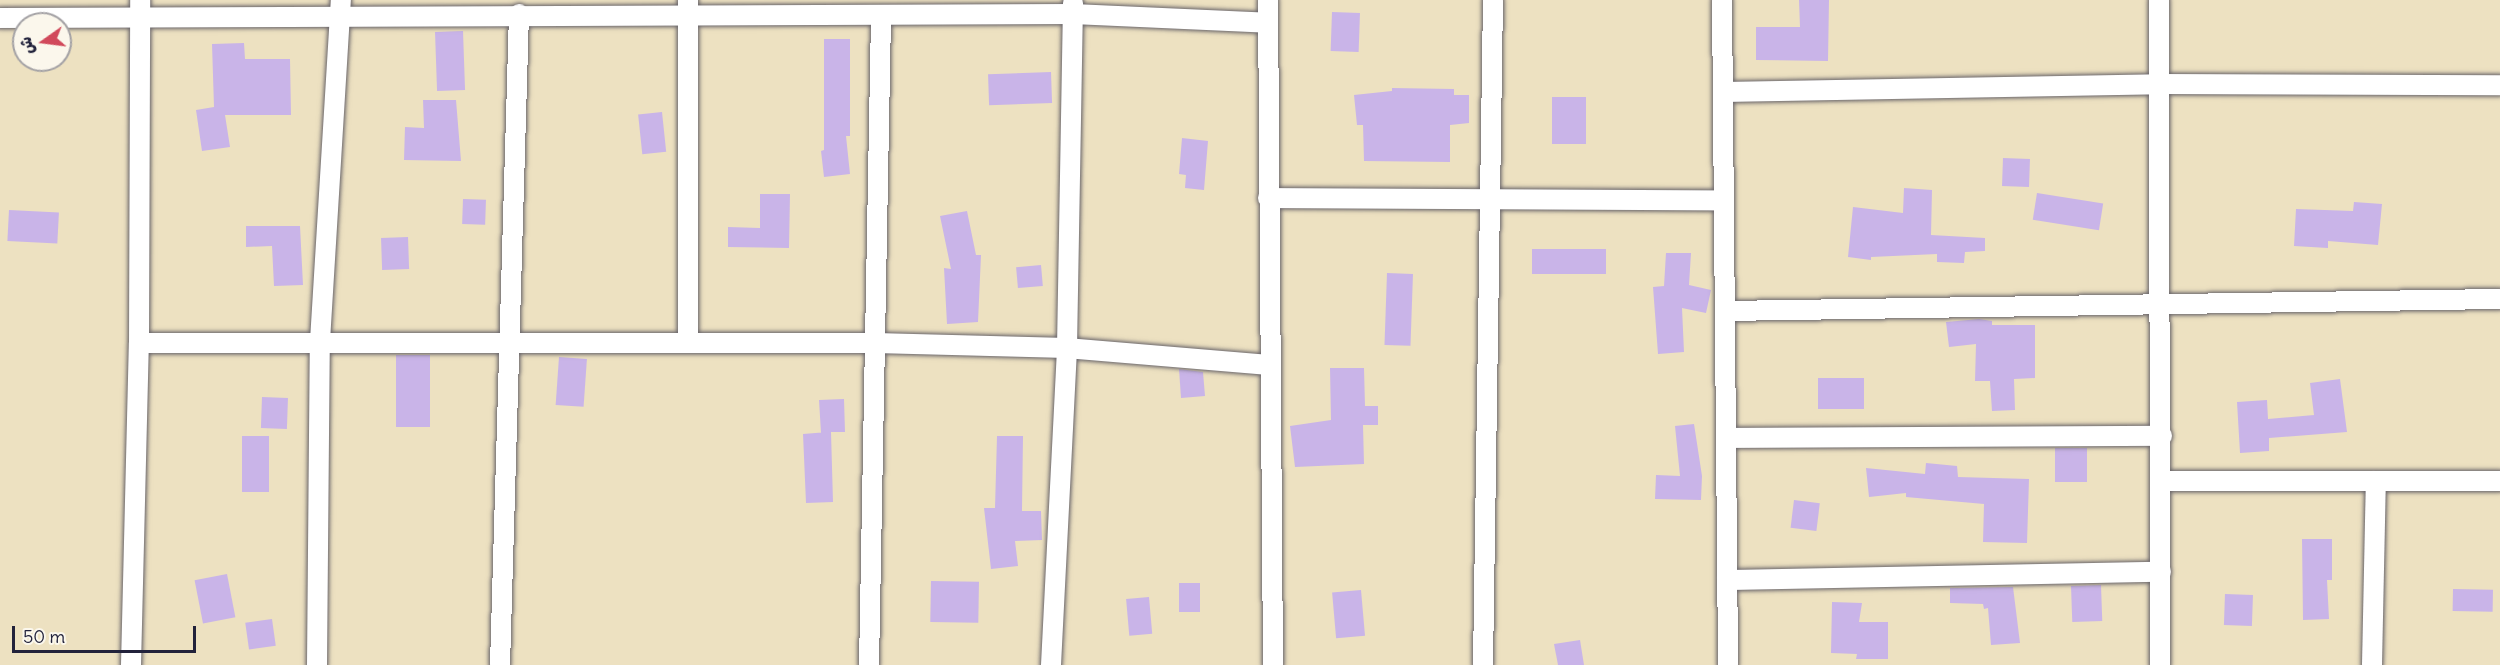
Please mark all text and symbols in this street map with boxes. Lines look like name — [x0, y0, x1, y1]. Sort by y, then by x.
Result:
north arrow — [12, 12, 72, 72]
text: ش — [15, 35, 38, 57]
scale bar — [15, 614, 200, 652]
text: 50 m — [23, 625, 65, 648]

